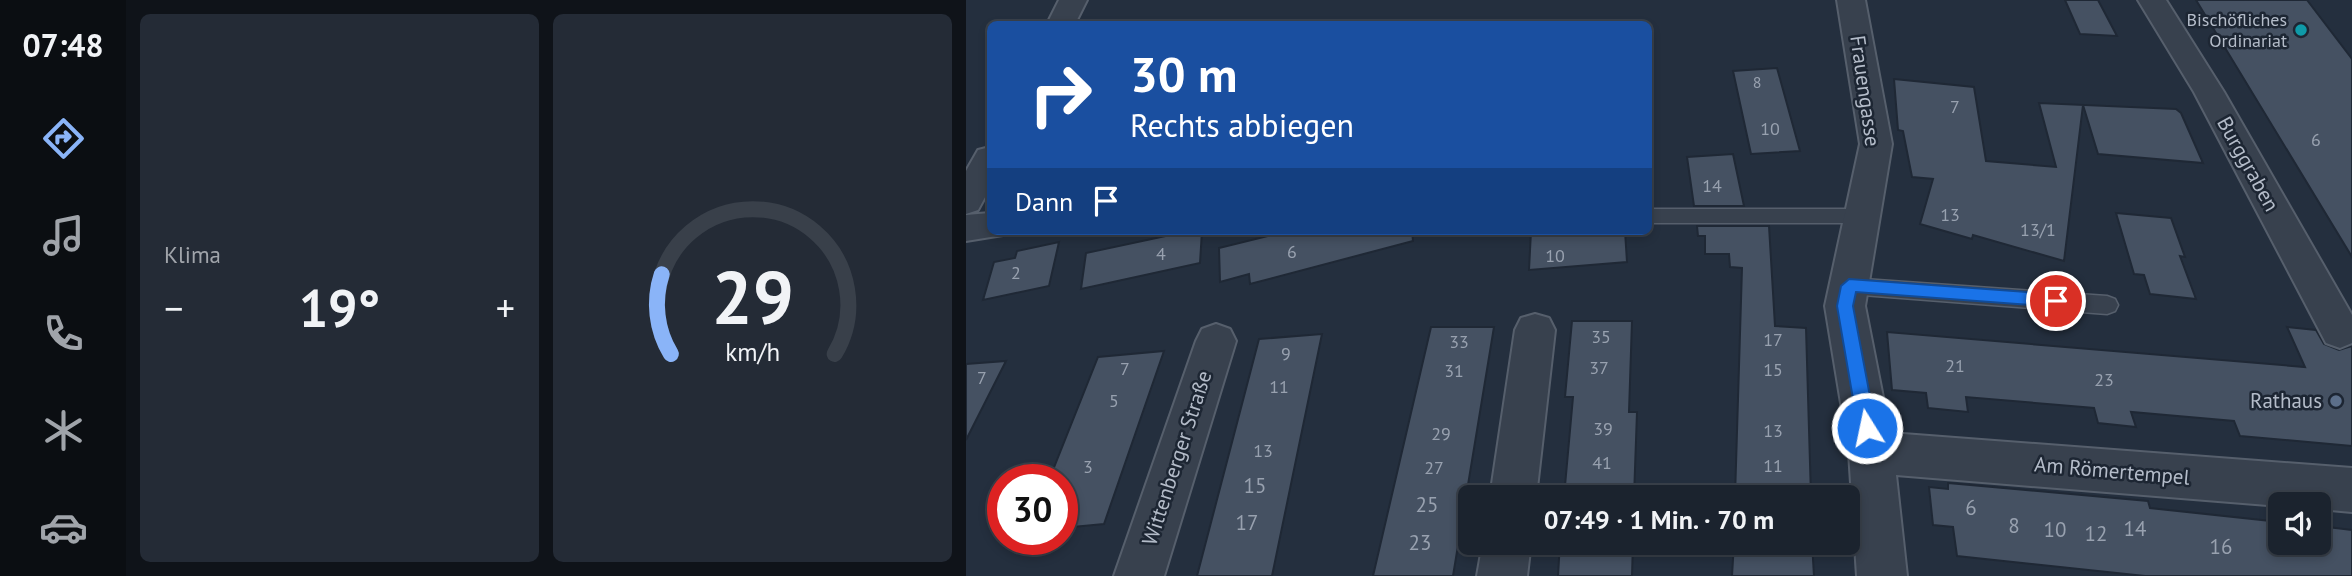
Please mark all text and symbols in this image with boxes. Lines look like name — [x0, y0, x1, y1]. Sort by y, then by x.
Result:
place label: Bischöfliches Ordinariat — [2186, 8, 2287, 52]
marker: Bischöfliches Ordinariat — [2293, 22, 2309, 38]
text: 07:48 — [22, 24, 104, 66]
street label: Frauengasse — [1844, 34, 1887, 148]
text: 30 m — [1130, 42, 1237, 106]
icon: right — [1015, 49, 1106, 140]
house number: 8 — [1753, 72, 1761, 92]
house number: 7 — [1950, 95, 1960, 118]
text: Rechts abbiegen — [1130, 104, 1354, 146]
street label: Burggraben — [2211, 112, 2286, 216]
icon: directions — [39, 114, 88, 163]
house number: 10 — [1760, 117, 1780, 140]
house number: 6 — [2311, 128, 2321, 151]
house number: 14 — [1702, 174, 1722, 197]
icon: arrive — [1087, 182, 1125, 220]
text: Dann — [1015, 185, 1073, 218]
house number: 13 — [1940, 203, 1960, 226]
icon: music — [39, 211, 88, 260]
house number: 13/1 — [2020, 218, 2056, 241]
text: Klima — [164, 240, 221, 269]
house number: 6 — [1287, 240, 1297, 263]
house number: 4 — [1156, 242, 1166, 265]
house number: 10 — [1545, 244, 1565, 267]
text: 29 — [711, 250, 794, 344]
house number: 2 — [1011, 261, 1021, 284]
pin — [2026, 271, 2086, 331]
text: 19° — [299, 274, 380, 341]
icon: arrive — [2037, 282, 2075, 320]
text: − — [164, 283, 183, 332]
text: + — [496, 283, 515, 332]
icon: phone — [39, 309, 88, 358]
house number: 35 — [1591, 325, 1611, 348]
house number: 17 — [1763, 328, 1783, 351]
house number: 33 — [1449, 330, 1469, 353]
text: km/h — [725, 336, 780, 368]
house number: 9 — [1281, 342, 1291, 365]
house number: 21 — [1945, 354, 1965, 377]
house number: 37 — [1589, 356, 1609, 379]
house number: 7 — [1120, 357, 1130, 380]
house number: 15 — [1763, 358, 1783, 381]
house number: 31 — [1444, 359, 1464, 382]
house number: 7 — [977, 366, 987, 389]
street label: Wittenberger Straße — [1136, 367, 1217, 549]
house number: 23 — [2094, 368, 2114, 391]
house number: 11 — [1269, 375, 1289, 398]
place label: Rathaus — [2250, 387, 2322, 414]
house number: 5 — [1109, 389, 1119, 412]
position arrow — [1830, 391, 1904, 465]
marker: Rathaus — [2328, 393, 2344, 409]
icon: climate — [39, 406, 88, 455]
house number: 39 — [1593, 417, 1613, 440]
house number: 13 — [1763, 419, 1783, 442]
house number: 29 — [1431, 422, 1451, 445]
house number: 13 — [1253, 439, 1273, 462]
street label: Am Römertempel — [2033, 450, 2191, 491]
house number: 41 — [1592, 451, 1612, 474]
house number: 11 — [1763, 454, 1783, 477]
house number: 3 — [1083, 455, 1093, 478]
house number: 27 — [1424, 456, 1444, 479]
speed limit sign: 30 — [987, 464, 1078, 555]
house number: 15 — [1244, 472, 1266, 499]
house number: 25 — [1416, 491, 1438, 518]
map controls — [2268, 492, 2331, 555]
button: sound — [2268, 492, 2331, 555]
house number: 6 — [1965, 494, 1977, 521]
icon: car — [39, 503, 88, 552]
text: 07:49 · 1 Min. · 70 m — [1544, 503, 1774, 536]
house number: 17 — [1236, 509, 1258, 536]
house number: 8 — [2008, 512, 2020, 539]
house number: 14 — [2124, 515, 2146, 542]
house number: 10 — [2044, 516, 2066, 543]
house number: 12 — [2085, 520, 2107, 547]
house number: 23 — [1409, 529, 1431, 556]
house number: 16 — [2210, 533, 2232, 560]

